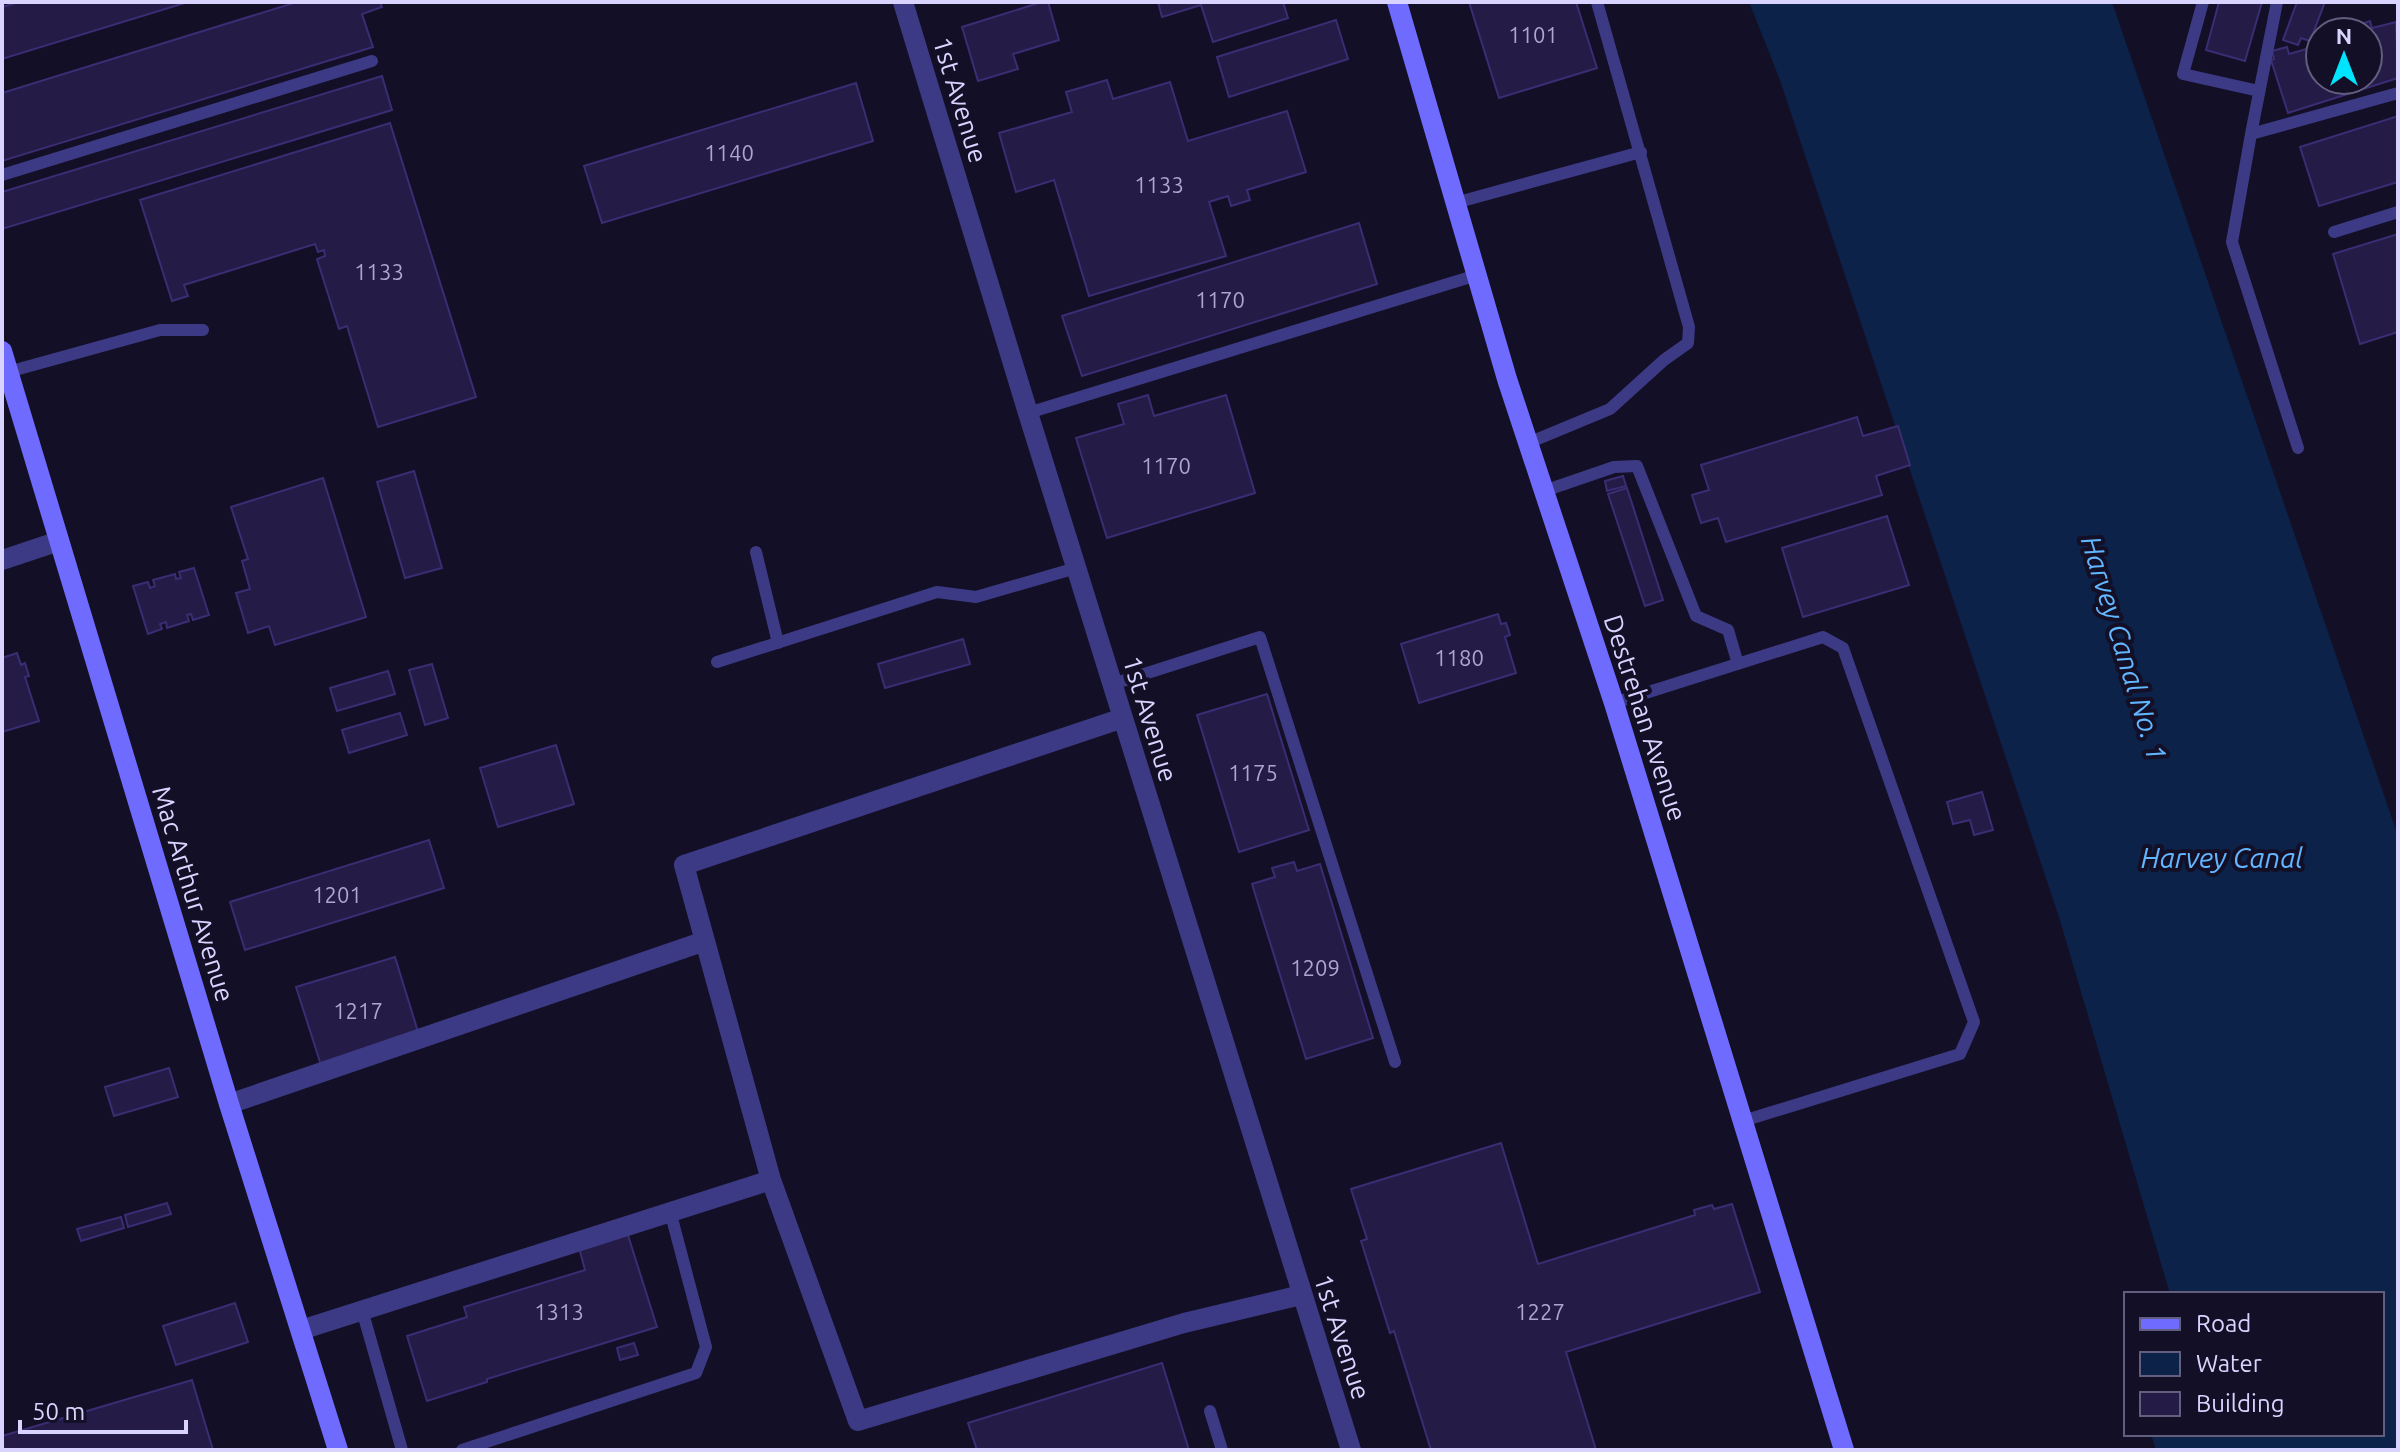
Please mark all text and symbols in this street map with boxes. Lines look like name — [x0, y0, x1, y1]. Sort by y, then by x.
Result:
north arrow — [2304, 16, 2384, 96]
house number: 1101 — [1508, 22, 1558, 47]
text: N — [2336, 23, 2352, 48]
street label: 1st Avenue — [928, 34, 993, 166]
house number: 1140 — [704, 140, 754, 165]
house number: 1133 — [1134, 172, 1184, 197]
house number: 1133 — [354, 259, 404, 284]
house number: 1170 — [1195, 287, 1245, 312]
house number: 1170 — [1141, 453, 1191, 478]
water label: Harvey Canal No. 1 — [2076, 532, 2173, 764]
street label: Destrehan Avenue — [1598, 611, 1692, 825]
house number: 1180 — [1434, 645, 1484, 670]
street label: 1st Avenue — [1118, 653, 1183, 785]
house number: 1175 — [1228, 760, 1278, 785]
street label: Mac Arthur Avenue — [147, 782, 240, 1005]
water label: Harvey Canal — [2141, 842, 2303, 873]
house number: 1201 — [312, 882, 362, 907]
house number: 1209 — [1290, 955, 1340, 980]
house number: 1217 — [333, 998, 383, 1023]
street label: 1st Avenue — [1309, 1271, 1376, 1403]
legend — [2124, 1292, 2384, 1436]
house number: 1313 — [534, 1299, 584, 1324]
house number: 1227 — [1515, 1299, 1565, 1324]
text: Road — [2196, 1310, 2251, 1337]
text: Water — [2196, 1350, 2262, 1377]
scale bar — [20, 1384, 186, 1434]
text: Building — [2196, 1390, 2284, 1417]
text: 50 m — [32, 1398, 85, 1425]

